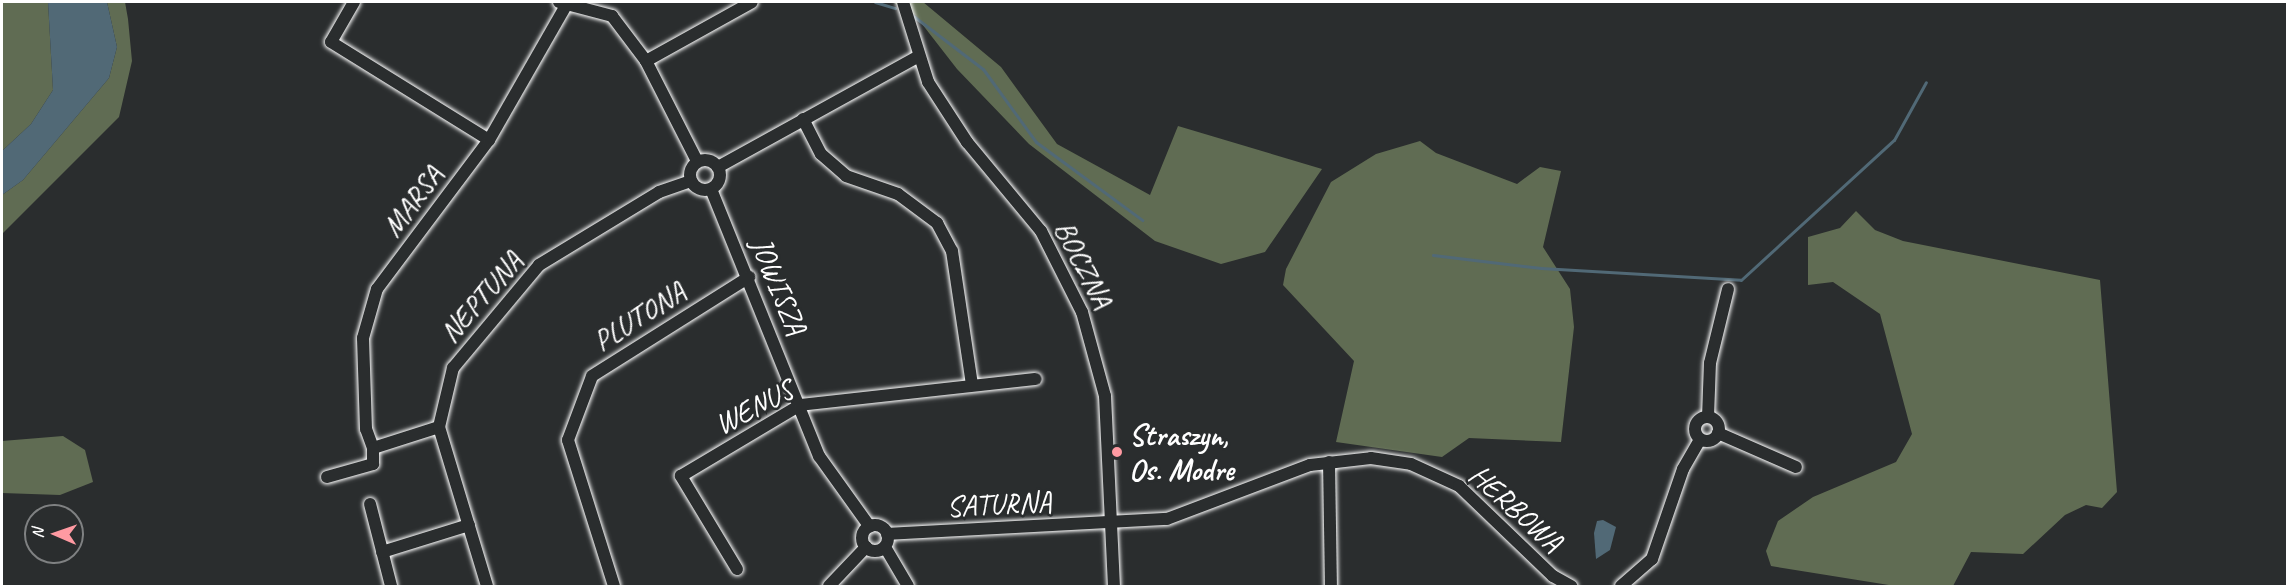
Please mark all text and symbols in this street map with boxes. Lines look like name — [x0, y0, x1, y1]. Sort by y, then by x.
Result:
street label: MARSA — [374, 158, 450, 244]
street label: BOCZNA — [1047, 214, 1121, 314]
street label: JOWISZA — [743, 232, 815, 340]
street label: NEPTUNA — [432, 244, 530, 350]
street label: PLUTONA — [586, 273, 692, 359]
street label: WENUS — [709, 372, 799, 442]
place label: Straszyn, Os. Modre — [1129, 417, 1234, 488]
marker: Straszyn, Os. Modre — [1110, 445, 1124, 459]
street label: HERBOWA — [1462, 457, 1570, 559]
street label: SATURNA — [946, 483, 1052, 525]
north arrow — [24, 504, 84, 564]
text: N — [28, 528, 48, 539]

